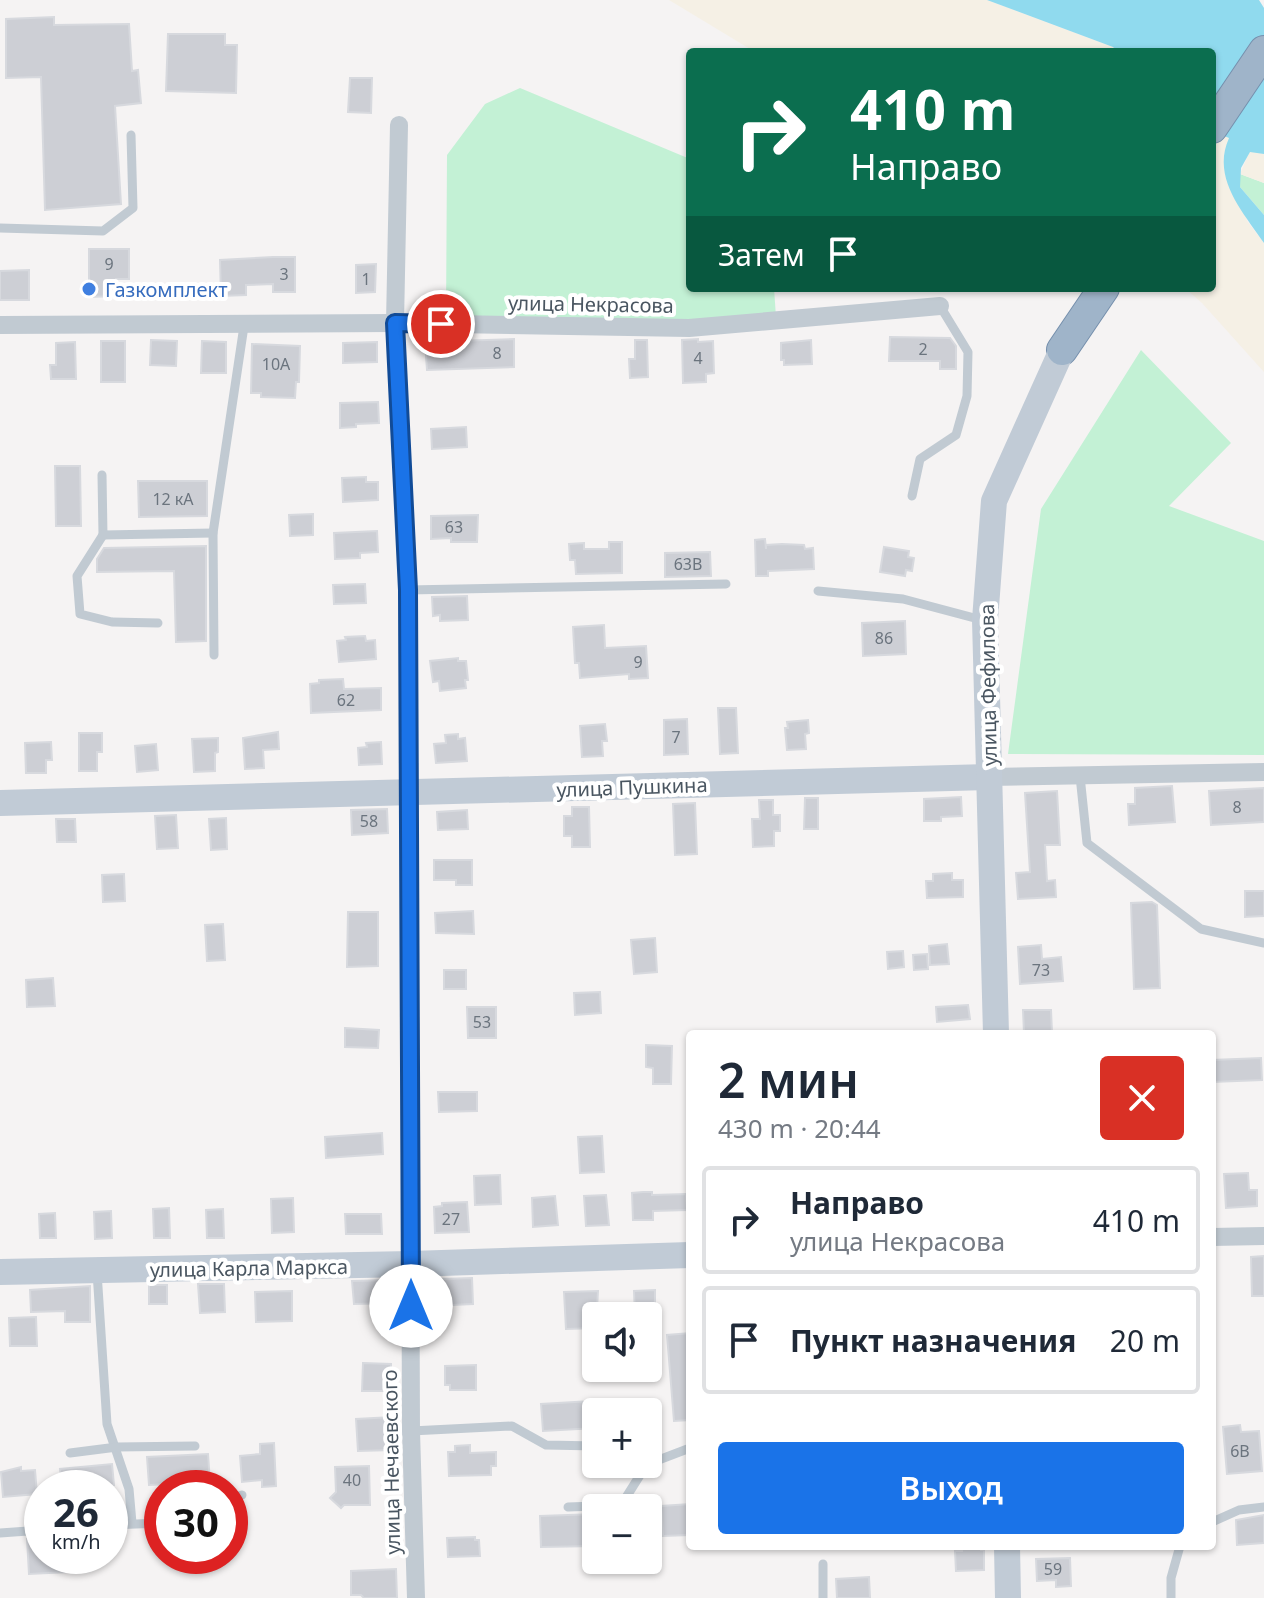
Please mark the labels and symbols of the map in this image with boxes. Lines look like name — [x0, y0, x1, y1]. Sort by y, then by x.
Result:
house number: 9 — [104, 253, 114, 275]
house number: 3 — [279, 263, 289, 285]
house number: 1 — [361, 268, 371, 290]
place label: Газкомплект — [105, 276, 228, 303]
marker: Газкомплект — [80, 280, 98, 298]
street label: улица Некрасова — [508, 289, 674, 319]
pin — [407, 290, 475, 358]
house number: 2 — [918, 338, 928, 360]
house number: 8 — [492, 342, 502, 364]
house number: 4 — [693, 347, 703, 369]
house number: 10А — [262, 353, 291, 375]
house number: 12 кА — [152, 488, 194, 510]
house number: 63 — [445, 516, 463, 538]
house number: 63В — [674, 553, 702, 575]
street label: улица Фефилова — [973, 604, 1003, 766]
house number: 86 — [875, 627, 893, 649]
house number: 9 — [633, 651, 643, 673]
house number: 62 — [337, 689, 355, 711]
house number: 7 — [671, 726, 681, 748]
street label: улица Пушкина — [556, 771, 708, 803]
house number: 8 — [1232, 796, 1242, 818]
house number: 58 — [360, 810, 378, 832]
house number: 73 — [1032, 959, 1050, 981]
house number: 53 — [473, 1011, 491, 1033]
house number: 27 — [442, 1208, 460, 1230]
street label: улица Карла Маркса — [150, 1253, 348, 1283]
position arrow — [369, 1264, 453, 1348]
street label: улица Нечаевского — [376, 1369, 406, 1555]
house number: 6В — [1230, 1440, 1250, 1462]
house number: 40 — [343, 1469, 361, 1491]
speed limit sign: 30 — [144, 1470, 248, 1574]
house number: 59 — [1044, 1558, 1062, 1580]

